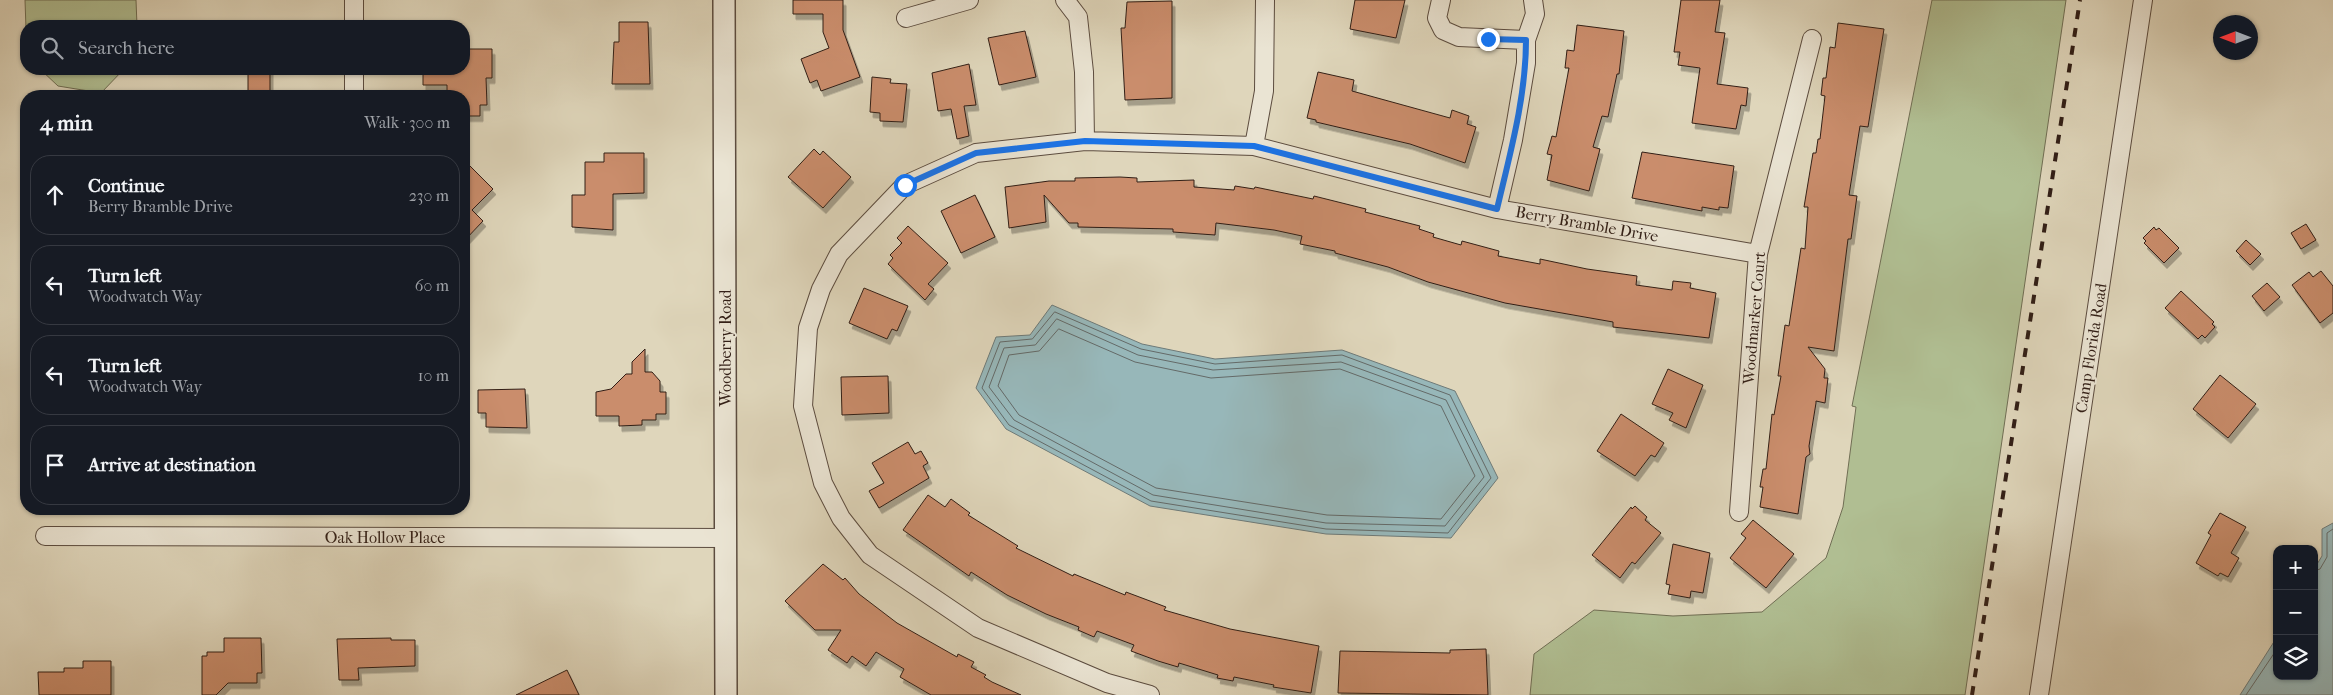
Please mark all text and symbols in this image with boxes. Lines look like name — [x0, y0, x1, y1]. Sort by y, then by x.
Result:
north arrow — [2213, 15, 2258, 60]
search box — [20, 20, 470, 75]
route end — [1477, 28, 1500, 51]
icon: search — [38, 34, 66, 62]
text: Search here — [78, 37, 174, 59]
text: 4 min — [40, 111, 93, 135]
text: Walk · 300 m — [364, 113, 450, 132]
route start — [894, 174, 917, 197]
text: Continue — [88, 175, 164, 197]
icon: ahead — [41, 181, 69, 209]
text: 230 m — [409, 186, 449, 205]
text: Berry Bramble Drive — [88, 197, 233, 216]
street label: Berry Bramble Drive — [1514, 202, 1660, 246]
street label: Woodmarker Court — [1739, 250, 1769, 386]
text: Turn left — [88, 265, 162, 287]
icon: left — [41, 271, 69, 299]
text: 60 m — [415, 276, 449, 295]
street label: Camp Florida Road — [2071, 281, 2111, 414]
text: Woodwatch Way — [88, 287, 202, 306]
street label: Woodberry Road — [716, 289, 735, 408]
text: Turn left — [88, 355, 162, 377]
icon: left — [41, 361, 69, 389]
text: 10 m — [418, 366, 449, 385]
text: Woodwatch Way — [88, 377, 202, 396]
icon: arrive — [41, 451, 69, 479]
text: Arrive at destination — [88, 454, 256, 476]
street label: Oak Hollow Place — [325, 528, 445, 547]
map controls — [2273, 545, 2318, 680]
button: + — [2273, 545, 2318, 590]
button: − — [2273, 590, 2318, 635]
button: layers — [2273, 635, 2318, 680]

